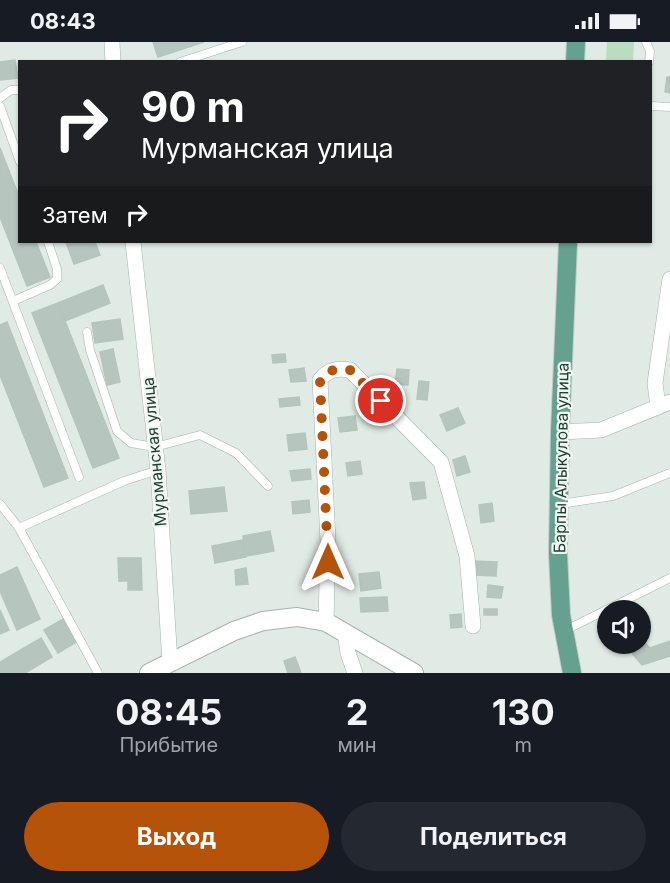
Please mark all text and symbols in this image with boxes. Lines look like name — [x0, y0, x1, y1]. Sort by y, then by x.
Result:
text: 08:43 — [30, 8, 96, 34]
text: 90 m — [141, 81, 245, 132]
icon: right — [42, 84, 120, 162]
text: Мурманская улица — [141, 132, 394, 165]
icon: right — [120, 198, 153, 231]
text: Затем — [42, 202, 108, 228]
street label: Барпы Алыкулова улица — [549, 363, 573, 553]
pin — [355, 375, 406, 426]
street label: Мурманская улица — [138, 377, 170, 527]
icon: arrive — [364, 384, 397, 417]
position arrow — [296, 530, 360, 594]
map controls — [597, 600, 651, 654]
button: sound — [597, 600, 651, 654]
text: 08:45 — [115, 690, 222, 734]
text: 2 — [346, 690, 368, 734]
text: 130 — [492, 690, 555, 734]
text: Прибытие — [119, 733, 218, 757]
text: мин — [337, 733, 377, 757]
text: m — [514, 733, 532, 757]
button: Выход — [24, 802, 329, 871]
button: Поделиться — [341, 802, 646, 871]

